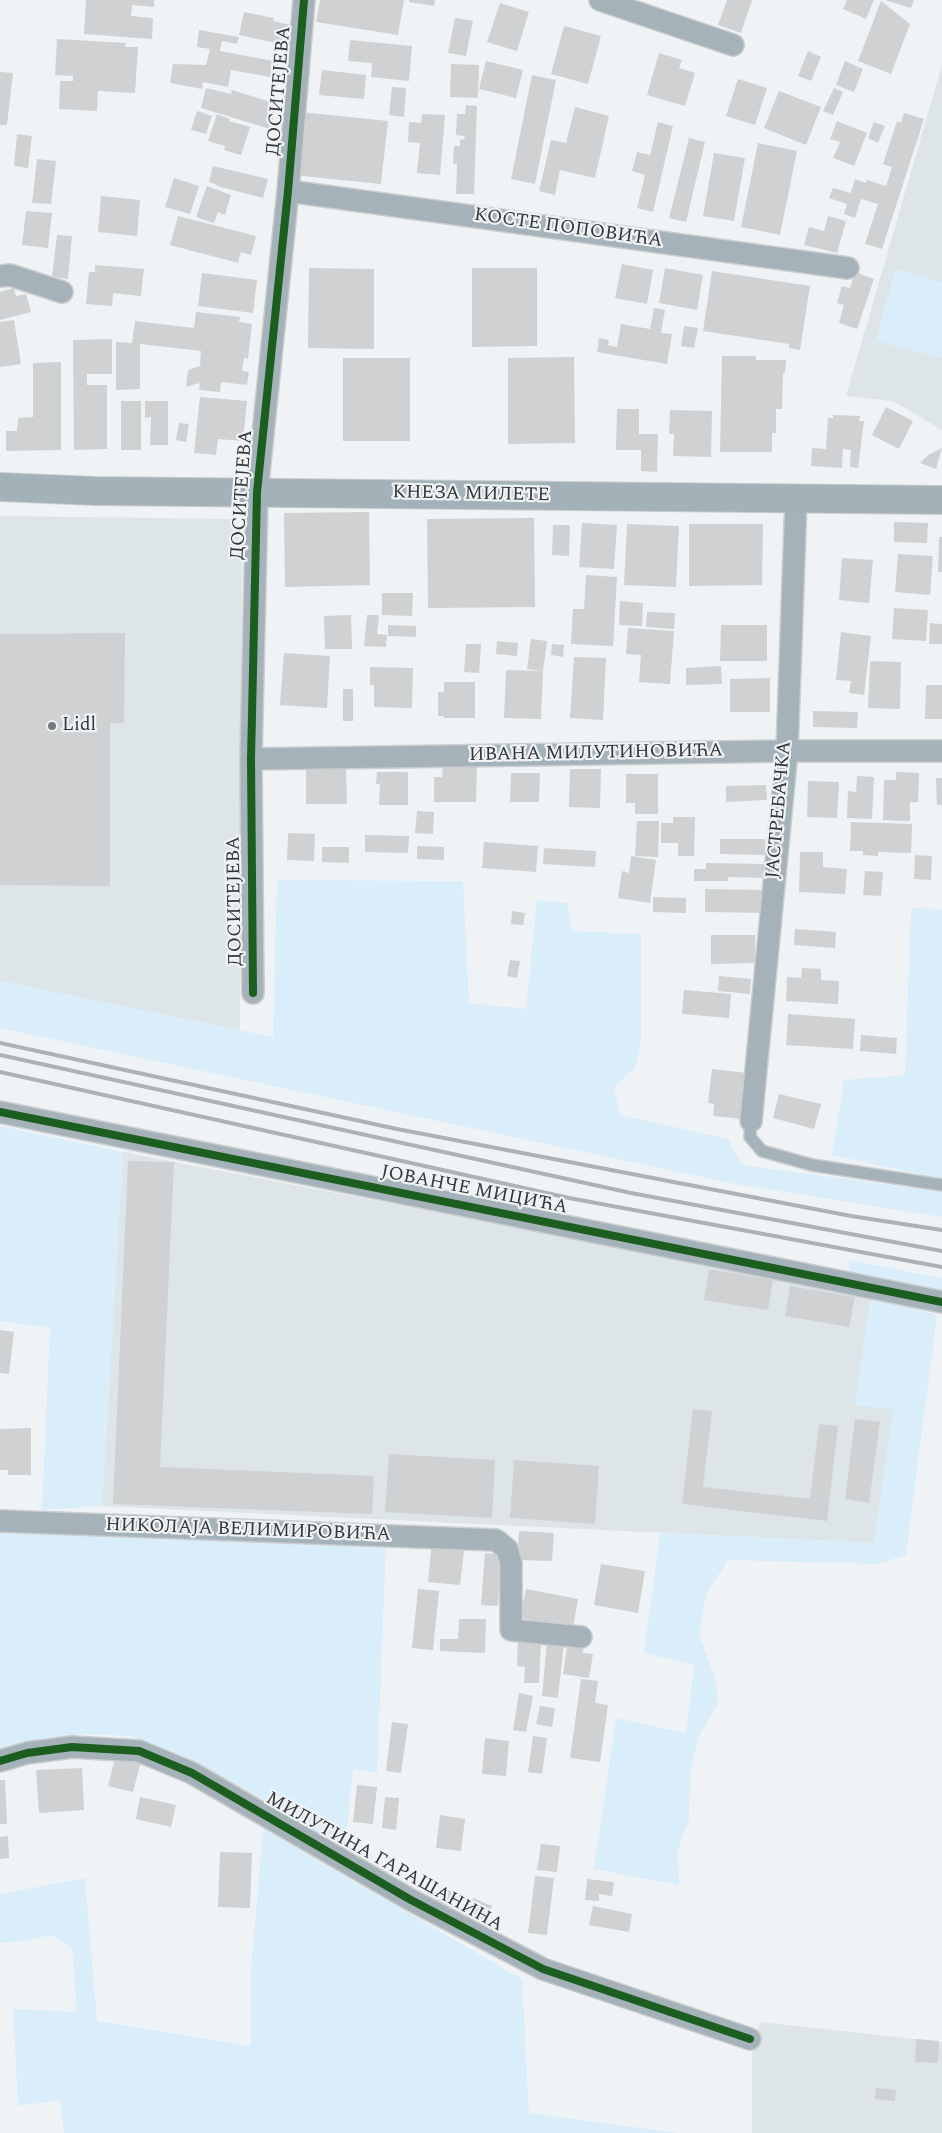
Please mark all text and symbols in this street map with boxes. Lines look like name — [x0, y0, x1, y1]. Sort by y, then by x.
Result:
street label: ДОСИТЕЈЕВА — [263, 25, 297, 157]
street label: КОСТЕ ПОПОВИЋА — [472, 204, 664, 254]
street label: ДОСИТЕЈЕВА — [227, 429, 259, 561]
street label: КНЕЗА МИЛЕТЕ — [392, 482, 550, 508]
place label: Lidl — [62, 715, 96, 737]
marker: Lidl — [46, 720, 58, 732]
street label: ИВАНА МИЛУТИНОВИЋА — [469, 740, 723, 768]
street label: ЈАСТРЕБАЧКА — [763, 740, 797, 880]
street label: ДОСИТЕЈЕВА — [223, 836, 249, 966]
street label: ЈОВАНЧЕ МИЦИЋА — [379, 1162, 569, 1220]
street label: НИКОЛАЈА ВЕЛИМИРОВИЋА — [105, 1515, 391, 1547]
street label: МИЛУТИНА ГАРАШАНИНА — [261, 1788, 507, 1938]

